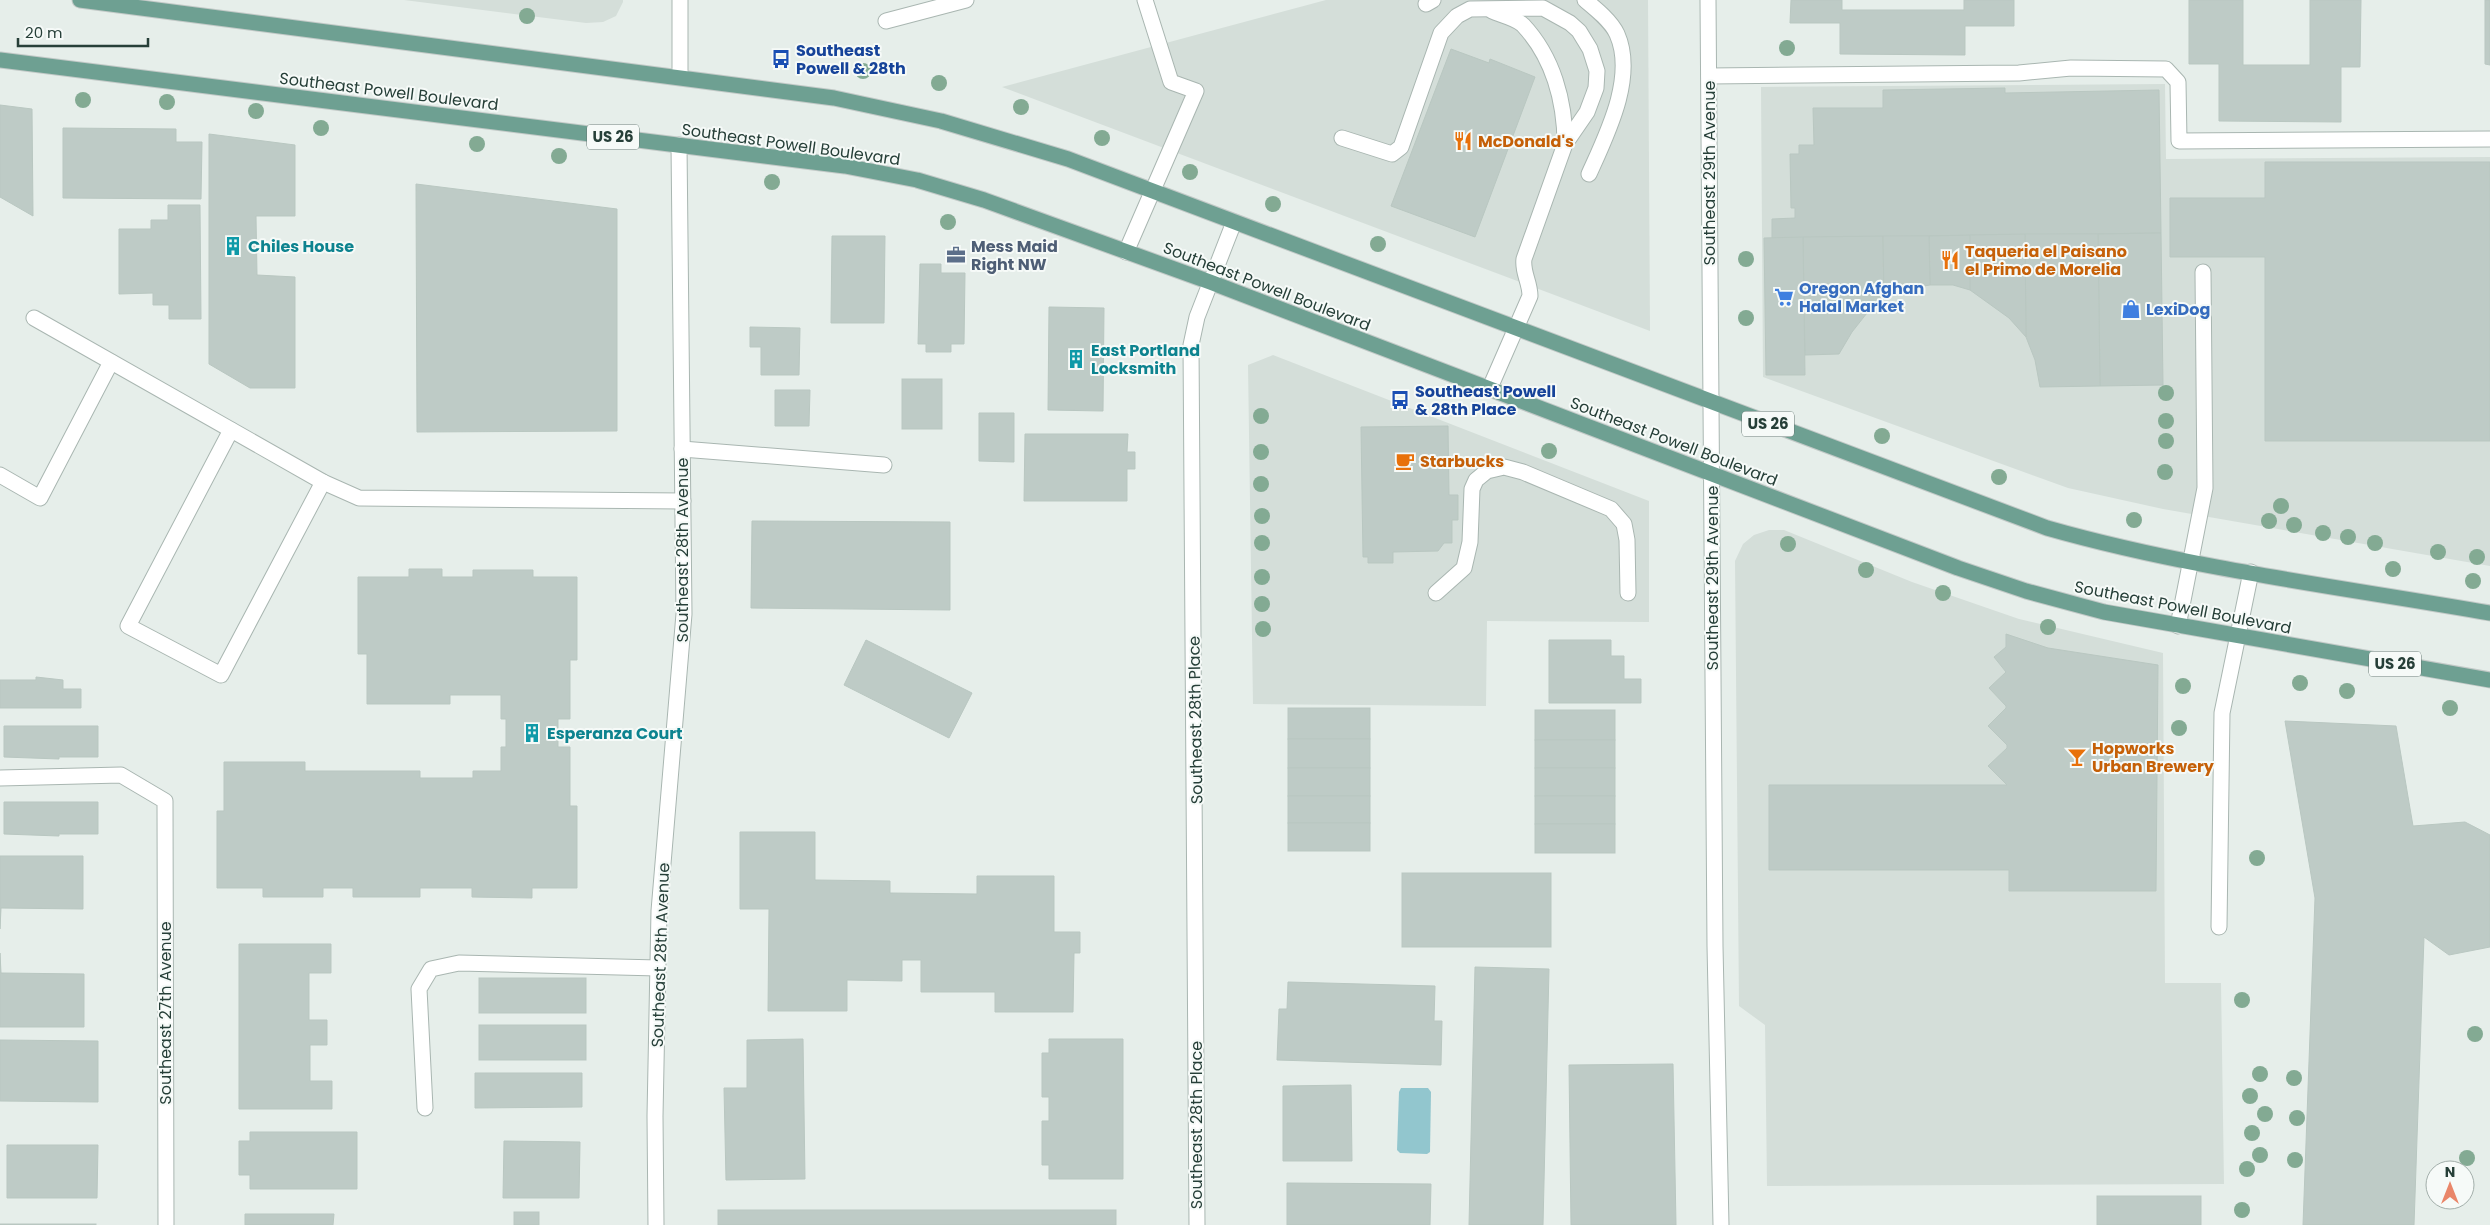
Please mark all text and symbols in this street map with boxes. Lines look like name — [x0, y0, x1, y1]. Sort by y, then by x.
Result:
scale bar — [18, 15, 148, 47]
text: 20 m — [25, 22, 63, 43]
place label: Southeast Powell & 28th — [796, 39, 906, 80]
bus stop icon: Southeast Powell & 28th — [770, 48, 792, 70]
street label: Southeast Powell Boulevard — [278, 67, 500, 116]
street label: Southeast 29th Avenue — [1698, 81, 1721, 265]
street label: Southeast Powell Boulevard — [680, 118, 902, 171]
road number: US 26 — [587, 124, 639, 150]
restaurant icon: McDonald's — [1452, 130, 1474, 152]
place label: McDonald's — [1478, 130, 1574, 153]
building icon: Chiles House — [222, 235, 244, 257]
place label: Chiles House — [248, 235, 354, 258]
place label: Mess Maid Right NW — [971, 235, 1058, 276]
street label: Southeast Powell Boulevard — [1160, 236, 1374, 337]
place label: Taqueria el Paisano el Primo de Morelia — [1965, 240, 2127, 281]
office icon: Mess Maid Right NW — [945, 244, 967, 266]
restaurant icon: Taqueria el Paisano el Primo de Morelia — [1939, 249, 1961, 271]
place label: Oregon Afghan Halal Market — [1799, 277, 1924, 318]
supermarket icon: Oregon Afghan Halal Market — [1773, 286, 1795, 308]
shop icon: LexiDog — [2120, 298, 2142, 320]
place label: LexiDog — [2146, 298, 2210, 321]
place label: East Portland Locksmith — [1091, 339, 1200, 380]
building icon: East Portland Locksmith — [1065, 348, 1087, 370]
place label: Southeast Powell & 28th Place — [1415, 380, 1556, 421]
bus stop icon: Southeast Powell & 28th Place — [1389, 389, 1411, 411]
street label: Southeast Powell Boulevard — [1567, 391, 1781, 492]
road number: US 26 — [1742, 412, 1794, 436]
cafe icon: Starbucks — [1394, 450, 1416, 472]
place label: Starbucks — [1420, 450, 1504, 473]
street label: Southeast 28th Avenue — [671, 458, 694, 642]
street label: Southeast 29th Avenue — [1701, 486, 1724, 670]
street label: Southeast Powell Boulevard — [2072, 575, 2293, 640]
street label: Southeast 28th Place — [1183, 636, 1208, 804]
road number: US 26 — [2369, 652, 2421, 676]
building icon: Esperanza Court — [521, 722, 543, 744]
place label: Esperanza Court — [547, 722, 683, 745]
place label: Hopworks Urban Brewery — [2092, 737, 2215, 778]
bar icon: Hopworks Urban Brewery — [2066, 746, 2088, 768]
street label: Southeast 28th Avenue — [646, 862, 675, 1048]
street label: Southeast 27th Avenue — [154, 921, 177, 1105]
street label: Southeast 28th Place — [1185, 1041, 1208, 1209]
north arrow — [2425, 1160, 2475, 1210]
text: N — [2445, 1162, 2455, 1182]

